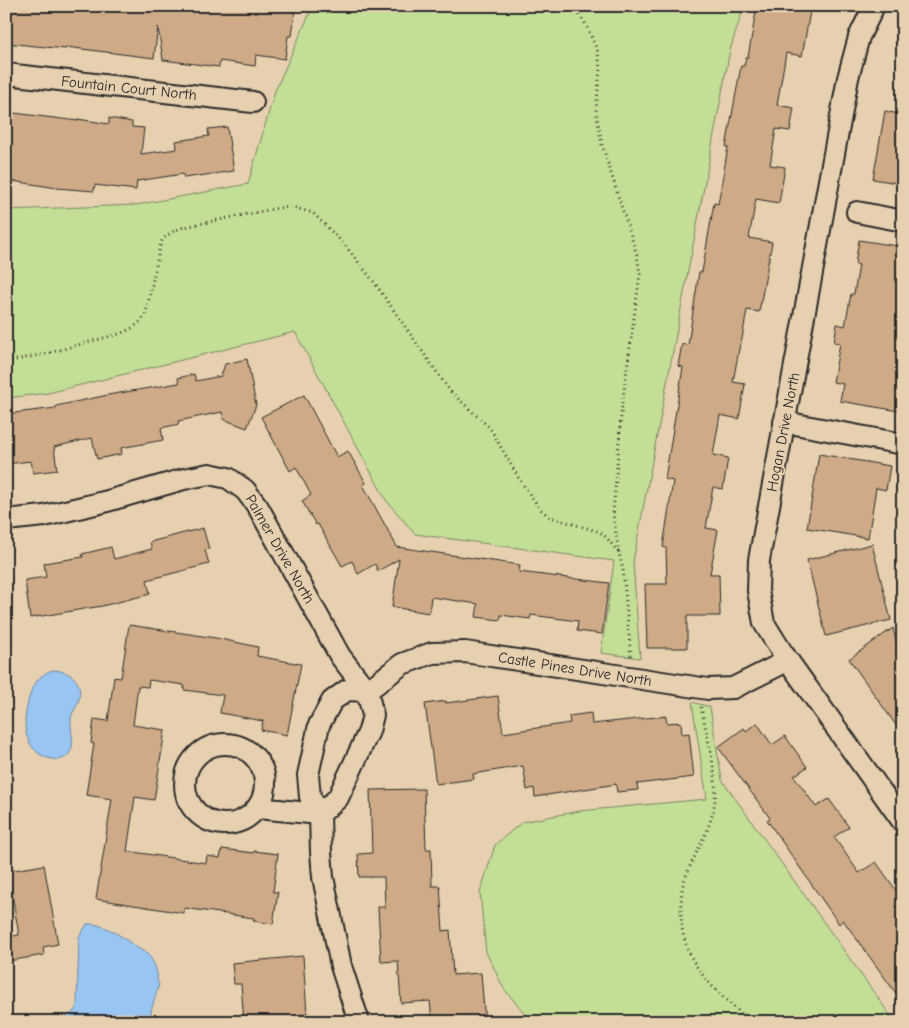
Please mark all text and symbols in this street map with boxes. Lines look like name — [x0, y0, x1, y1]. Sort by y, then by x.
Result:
street label: Fountain Court North — [60, 72, 198, 104]
street label: Hogan Drive North — [763, 371, 803, 493]
street label: Palmer Drive North — [241, 491, 319, 607]
street label: Castle Pines Drive North — [497, 648, 653, 690]

